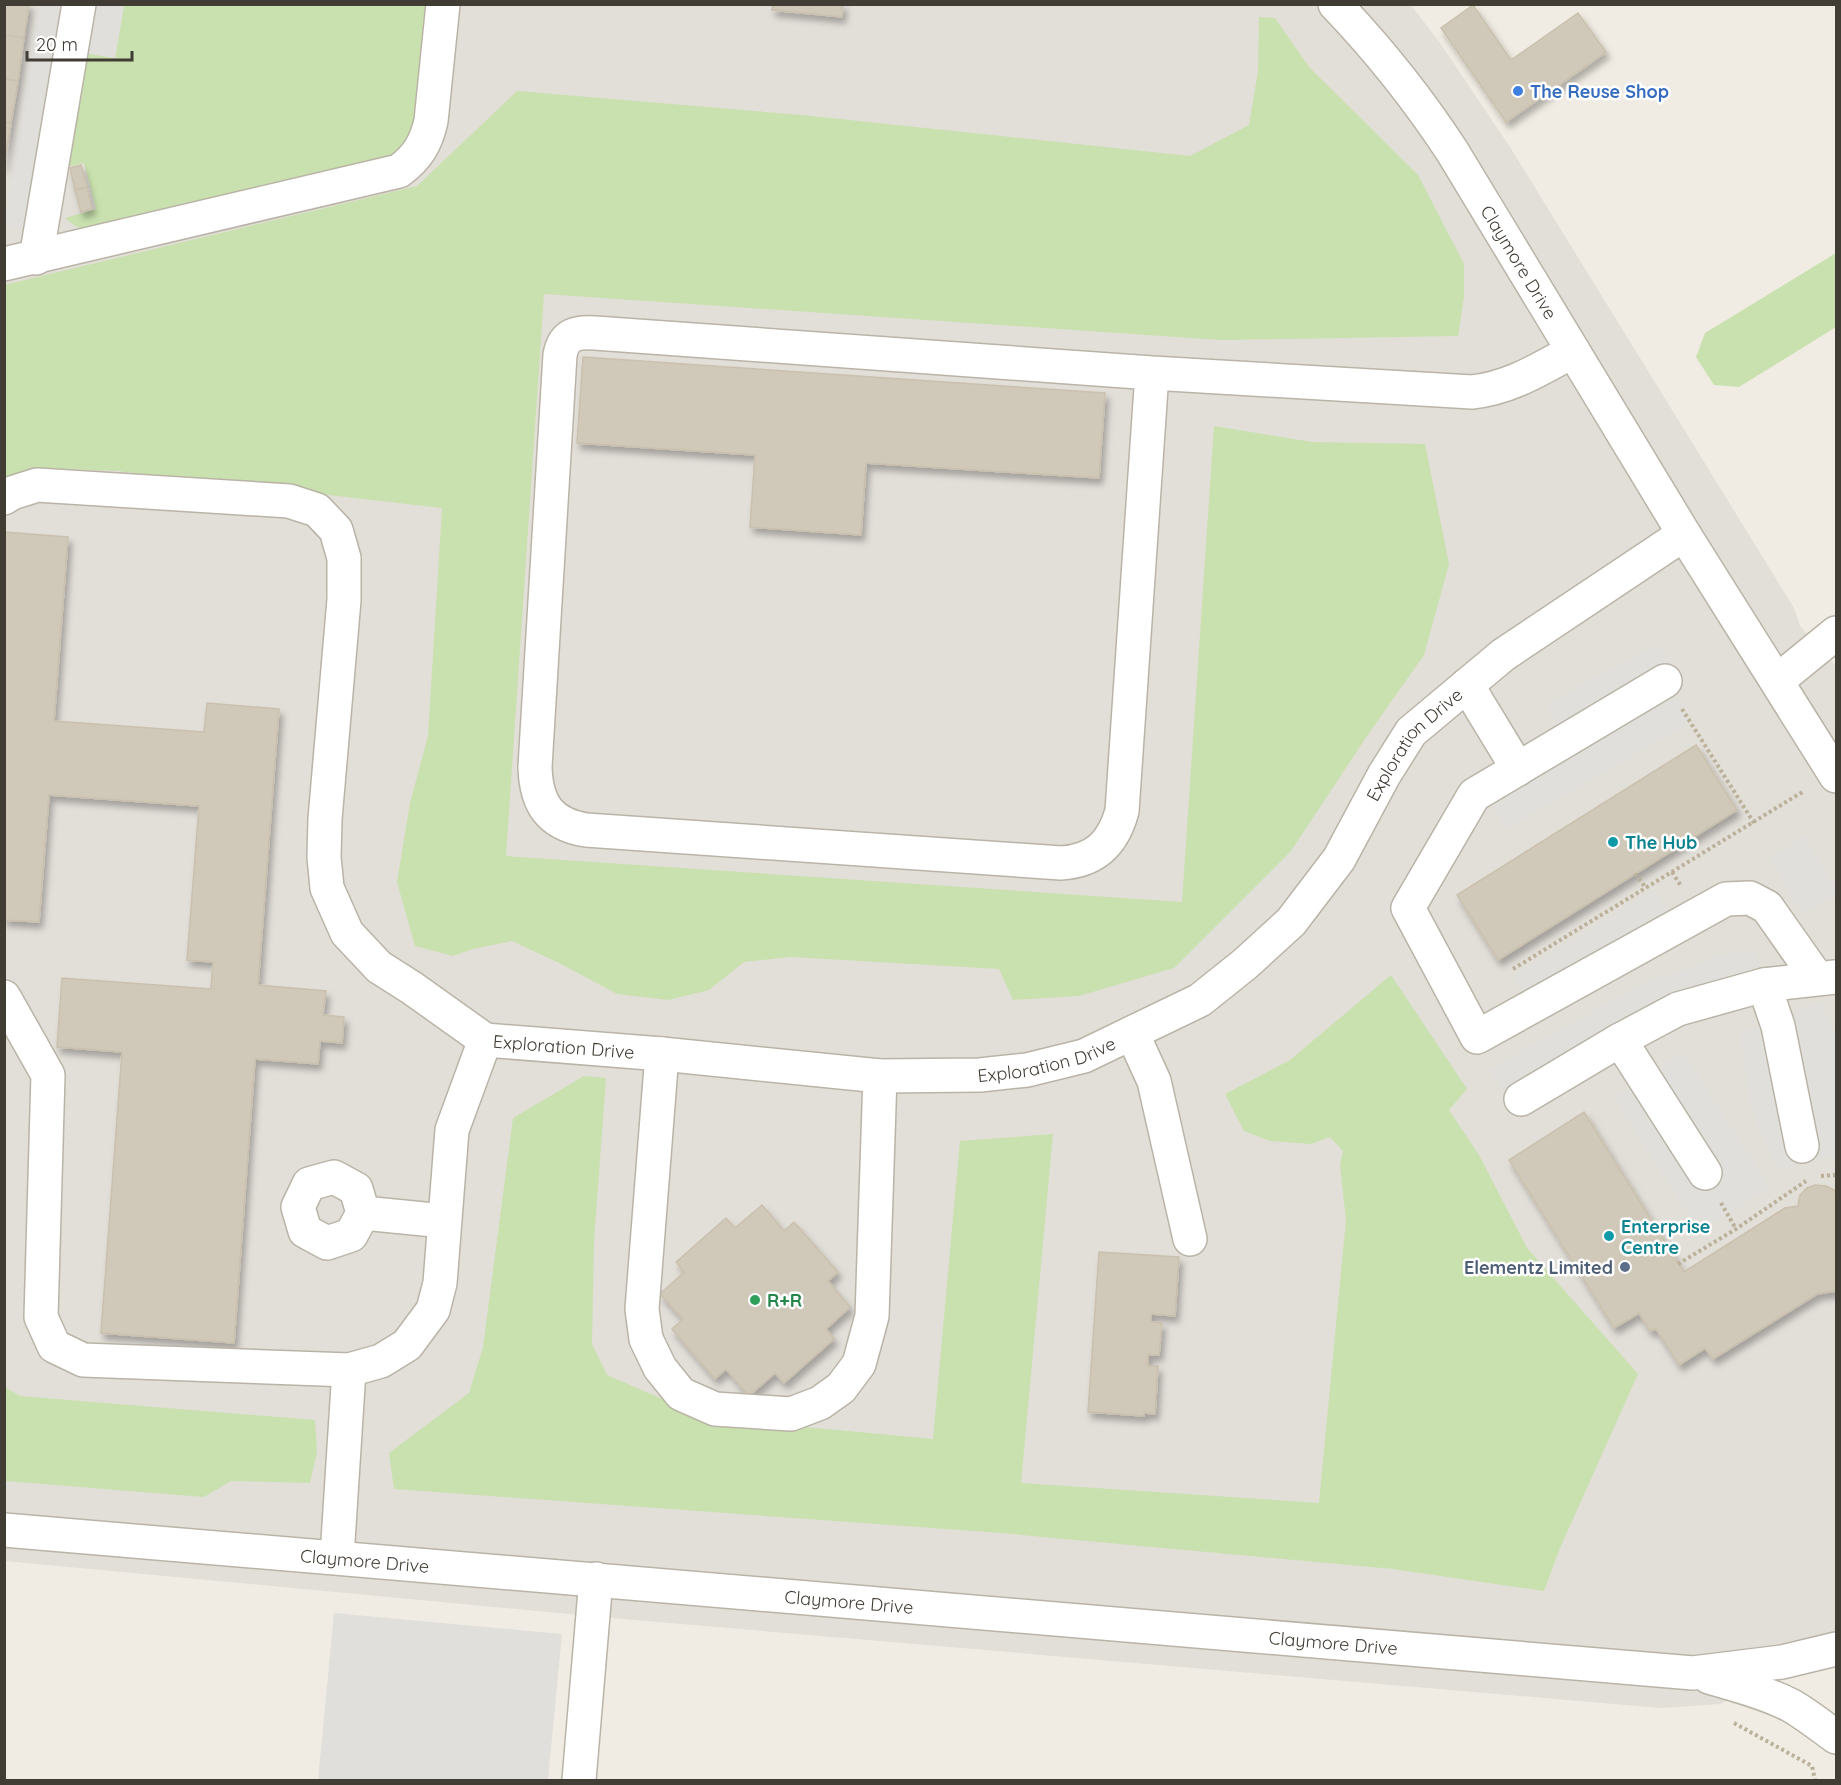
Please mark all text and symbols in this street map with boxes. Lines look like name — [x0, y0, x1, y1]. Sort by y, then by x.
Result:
scale bar — [27, 24, 132, 62]
text: 20 m — [36, 33, 78, 56]
place label: The Reuse Shop — [1530, 80, 1669, 103]
marker: The Reuse Shop — [1511, 84, 1525, 98]
street label: Claymore Drive — [1476, 201, 1563, 323]
street label: Exploration Drive — [1361, 683, 1467, 805]
place label: The Hub — [1625, 831, 1697, 854]
marker: The Hub — [1606, 835, 1620, 849]
street label: Exploration Drive — [492, 1029, 635, 1063]
street label: Exploration Drive — [976, 1031, 1119, 1087]
place label: Enterprise Centre — [1621, 1215, 1710, 1259]
marker: Enterprise Centre — [1602, 1229, 1616, 1243]
place label: Elementz Limited — [1464, 1256, 1613, 1279]
marker: Elementz Limited — [1618, 1260, 1632, 1274]
place label: R+R — [767, 1289, 802, 1312]
marker: R+R — [748, 1293, 762, 1307]
street label: Claymore Drive — [299, 1544, 430, 1577]
street label: Claymore Drive — [784, 1585, 914, 1618]
street label: Claymore Drive — [1268, 1626, 1399, 1659]

